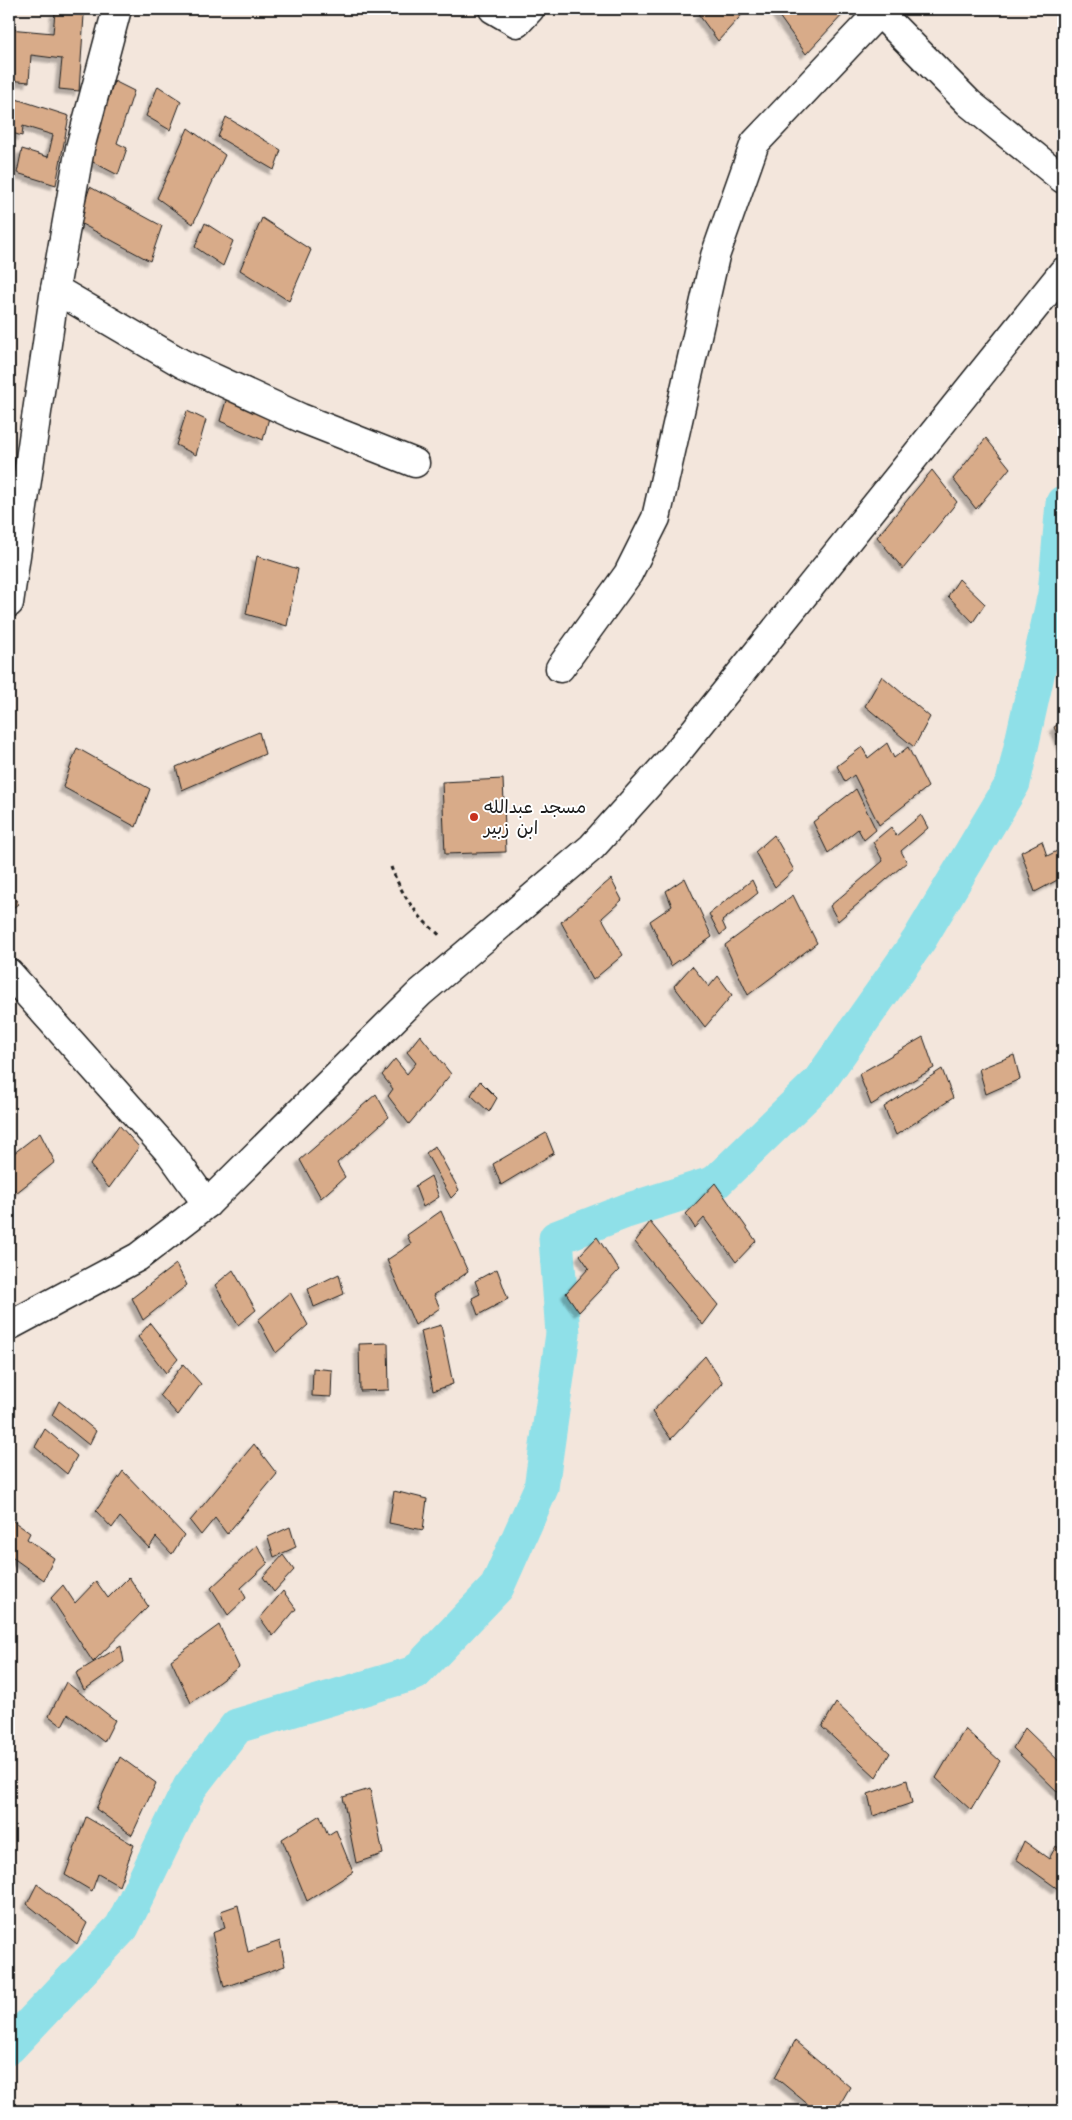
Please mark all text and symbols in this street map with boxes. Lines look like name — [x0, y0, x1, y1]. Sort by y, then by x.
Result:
place label: مسجد عبدالله ابن زبیر — [482, 795, 586, 841]
marker: مسجد عبدالله ابن زبیر — [468, 811, 480, 823]

